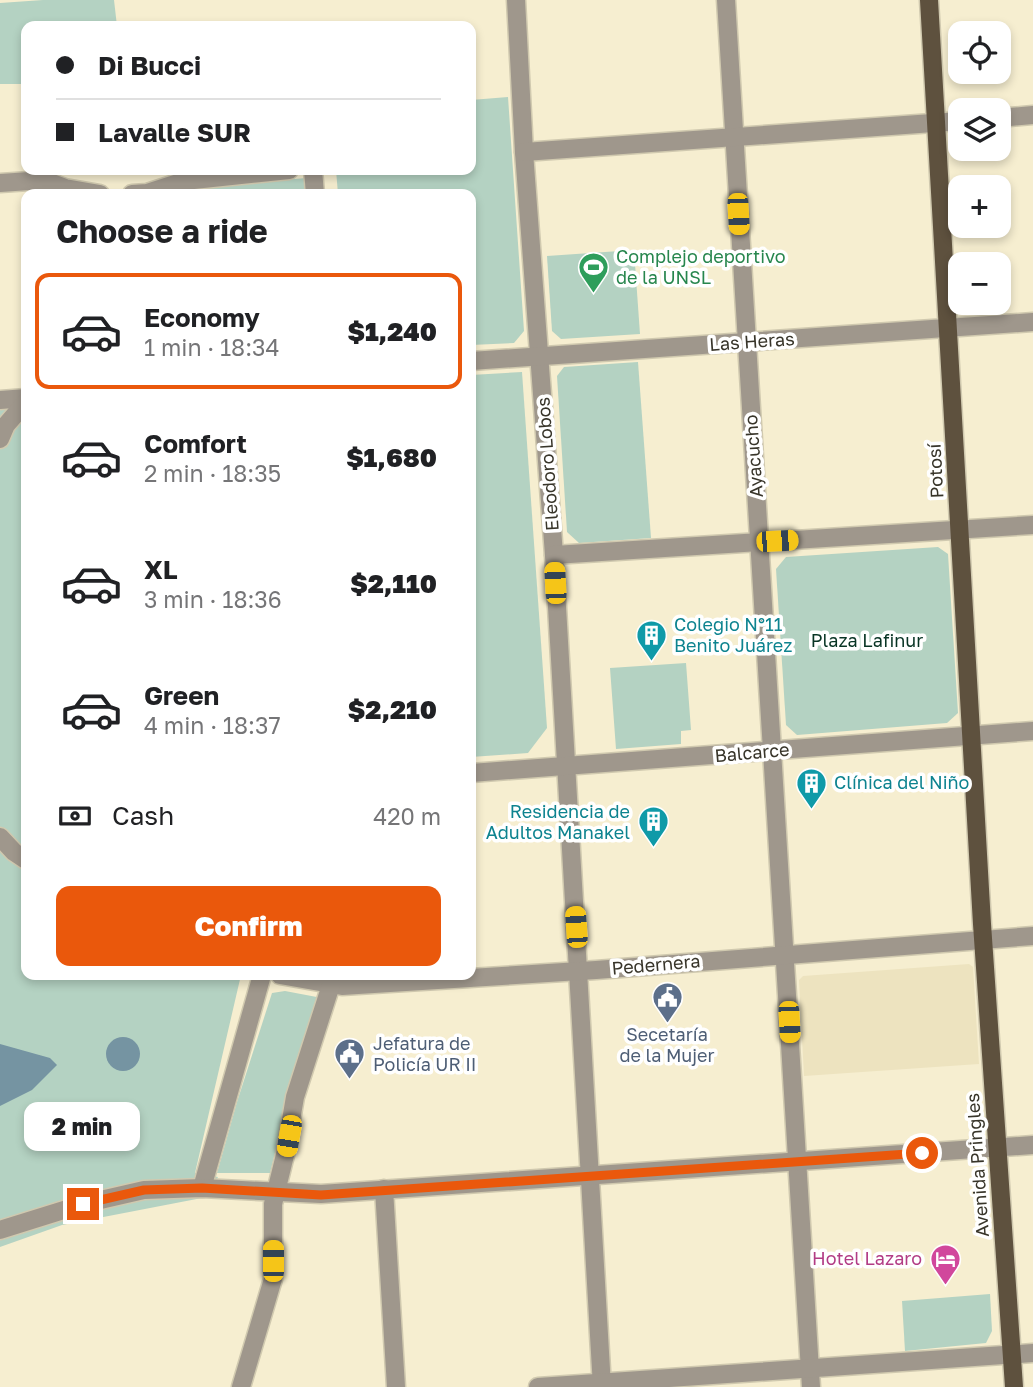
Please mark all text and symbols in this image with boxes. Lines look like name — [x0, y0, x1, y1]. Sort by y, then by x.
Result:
map controls — [948, 21, 1011, 315]
button: locate — [948, 21, 1011, 84]
text: Di Bucci — [98, 50, 201, 81]
button: layers — [948, 98, 1011, 161]
text: Lavalle SUR — [98, 117, 251, 148]
button: + — [948, 175, 1011, 238]
car — [727, 192, 750, 236]
text: Choose a ride — [56, 212, 268, 250]
place label: Complejo deportivo de la UNSL — [616, 245, 786, 288]
sports icon: Complejo deportivo de la UNSL — [576, 250, 610, 294]
button: − — [948, 252, 1011, 315]
icon: car — [60, 300, 123, 363]
text: Economy — [144, 302, 260, 333]
text: $1,240 — [347, 316, 437, 347]
street label: Las Heras — [709, 327, 795, 355]
text: 1 min · 18:34 — [144, 333, 280, 361]
street label: Eleodoro Lobos — [531, 396, 563, 532]
street label: Ayacucho — [739, 414, 767, 498]
icon: car — [60, 426, 123, 489]
text: Comfort — [144, 428, 247, 459]
text: $1,680 — [346, 442, 437, 473]
street label: Potosí — [923, 442, 947, 499]
text: 2 min · 18:35 — [144, 459, 281, 487]
car — [756, 529, 799, 553]
icon: car — [60, 552, 123, 615]
text: XL — [144, 554, 178, 585]
car — [544, 561, 567, 605]
text: $2,110 — [350, 568, 437, 599]
text: 3 min · 18:36 — [144, 585, 282, 613]
place label: Colegio N°11 Benito Juárez — [674, 613, 792, 656]
building icon: Colegio N°11 Benito Juárez — [634, 618, 668, 662]
park label: Plaza Lafinur — [811, 629, 923, 651]
icon: car — [60, 678, 123, 741]
text: Green — [144, 680, 219, 711]
text: $2,210 — [348, 694, 437, 725]
text: 4 min · 18:37 — [144, 711, 281, 739]
street label: Balcarce — [714, 738, 790, 766]
building icon: Clínica del Niño — [794, 766, 828, 810]
place label: Clínica del Niño — [834, 771, 969, 793]
icon: cash — [56, 797, 94, 835]
text: Cash — [112, 800, 174, 831]
place label: Residencia de Adultos Manakel — [486, 800, 630, 843]
text: 420 m — [373, 802, 441, 830]
building icon: Residencia de Adultos Manakel — [636, 805, 670, 849]
button: Confirm — [56, 886, 441, 966]
car — [565, 905, 588, 949]
street label: Pedernera — [611, 949, 701, 979]
public building icon: Secetaría de la Mujer — [650, 980, 684, 1024]
car — [778, 1000, 801, 1044]
place label: Secetaría de la Mujer — [619, 1023, 715, 1066]
place label: Jefatura de Policía UR II — [373, 1032, 476, 1075]
public building icon: Jefatura de Policía UR II — [333, 1037, 367, 1081]
street label: Avenida Pringles — [961, 1092, 993, 1238]
callout: 2 min — [25, 1102, 141, 1152]
text: 2 min — [52, 1112, 112, 1140]
car — [276, 1113, 303, 1159]
route start — [906, 1137, 938, 1169]
route end — [67, 1188, 99, 1220]
car — [263, 1240, 284, 1282]
hotel icon: Hotel Lazaro — [928, 1242, 962, 1286]
place label: Hotel Lazaro — [812, 1247, 922, 1269]

